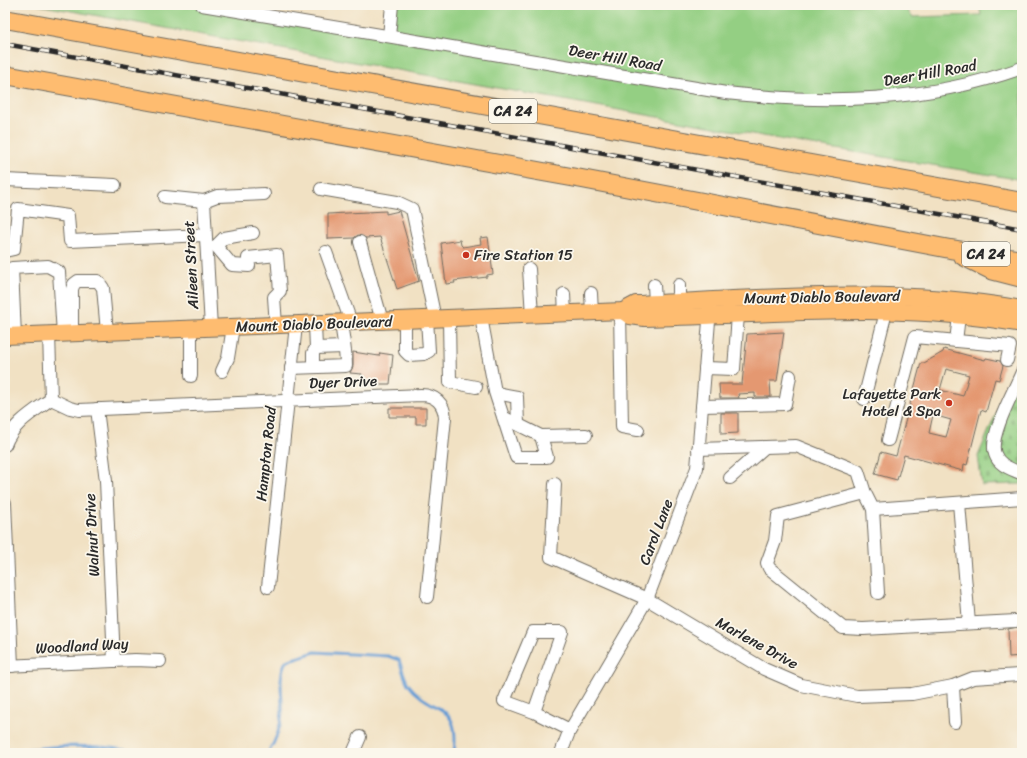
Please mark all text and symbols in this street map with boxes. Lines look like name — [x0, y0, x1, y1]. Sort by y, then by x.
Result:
street label: Deer Hill Road — [567, 37, 664, 79]
street label: Deer Hill Road — [882, 52, 979, 94]
road number: CA 24 — [489, 99, 537, 123]
street label: Aileen Street — [176, 220, 206, 311]
place label: Fire Station 15 — [474, 242, 573, 268]
road number: CA 24 — [962, 242, 1010, 266]
marker: Fire Station 15 — [461, 250, 471, 260]
street label: Mount Diablo Boulevard — [744, 283, 901, 311]
street label: Mount Diablo Boulevard — [235, 308, 394, 340]
street label: Dyer Drive — [309, 368, 377, 396]
place label: Lafayette Park Hotel & Spa — [843, 381, 941, 424]
marker: Lafayette Park Hotel & Spa — [944, 398, 954, 408]
street label: Hampton Road — [248, 404, 284, 503]
street label: Walnut Drive — [77, 492, 107, 577]
street label: Carol Lane — [631, 495, 681, 569]
street label: Marlene Drive — [711, 610, 803, 677]
street label: Woodland Way — [35, 631, 129, 661]

